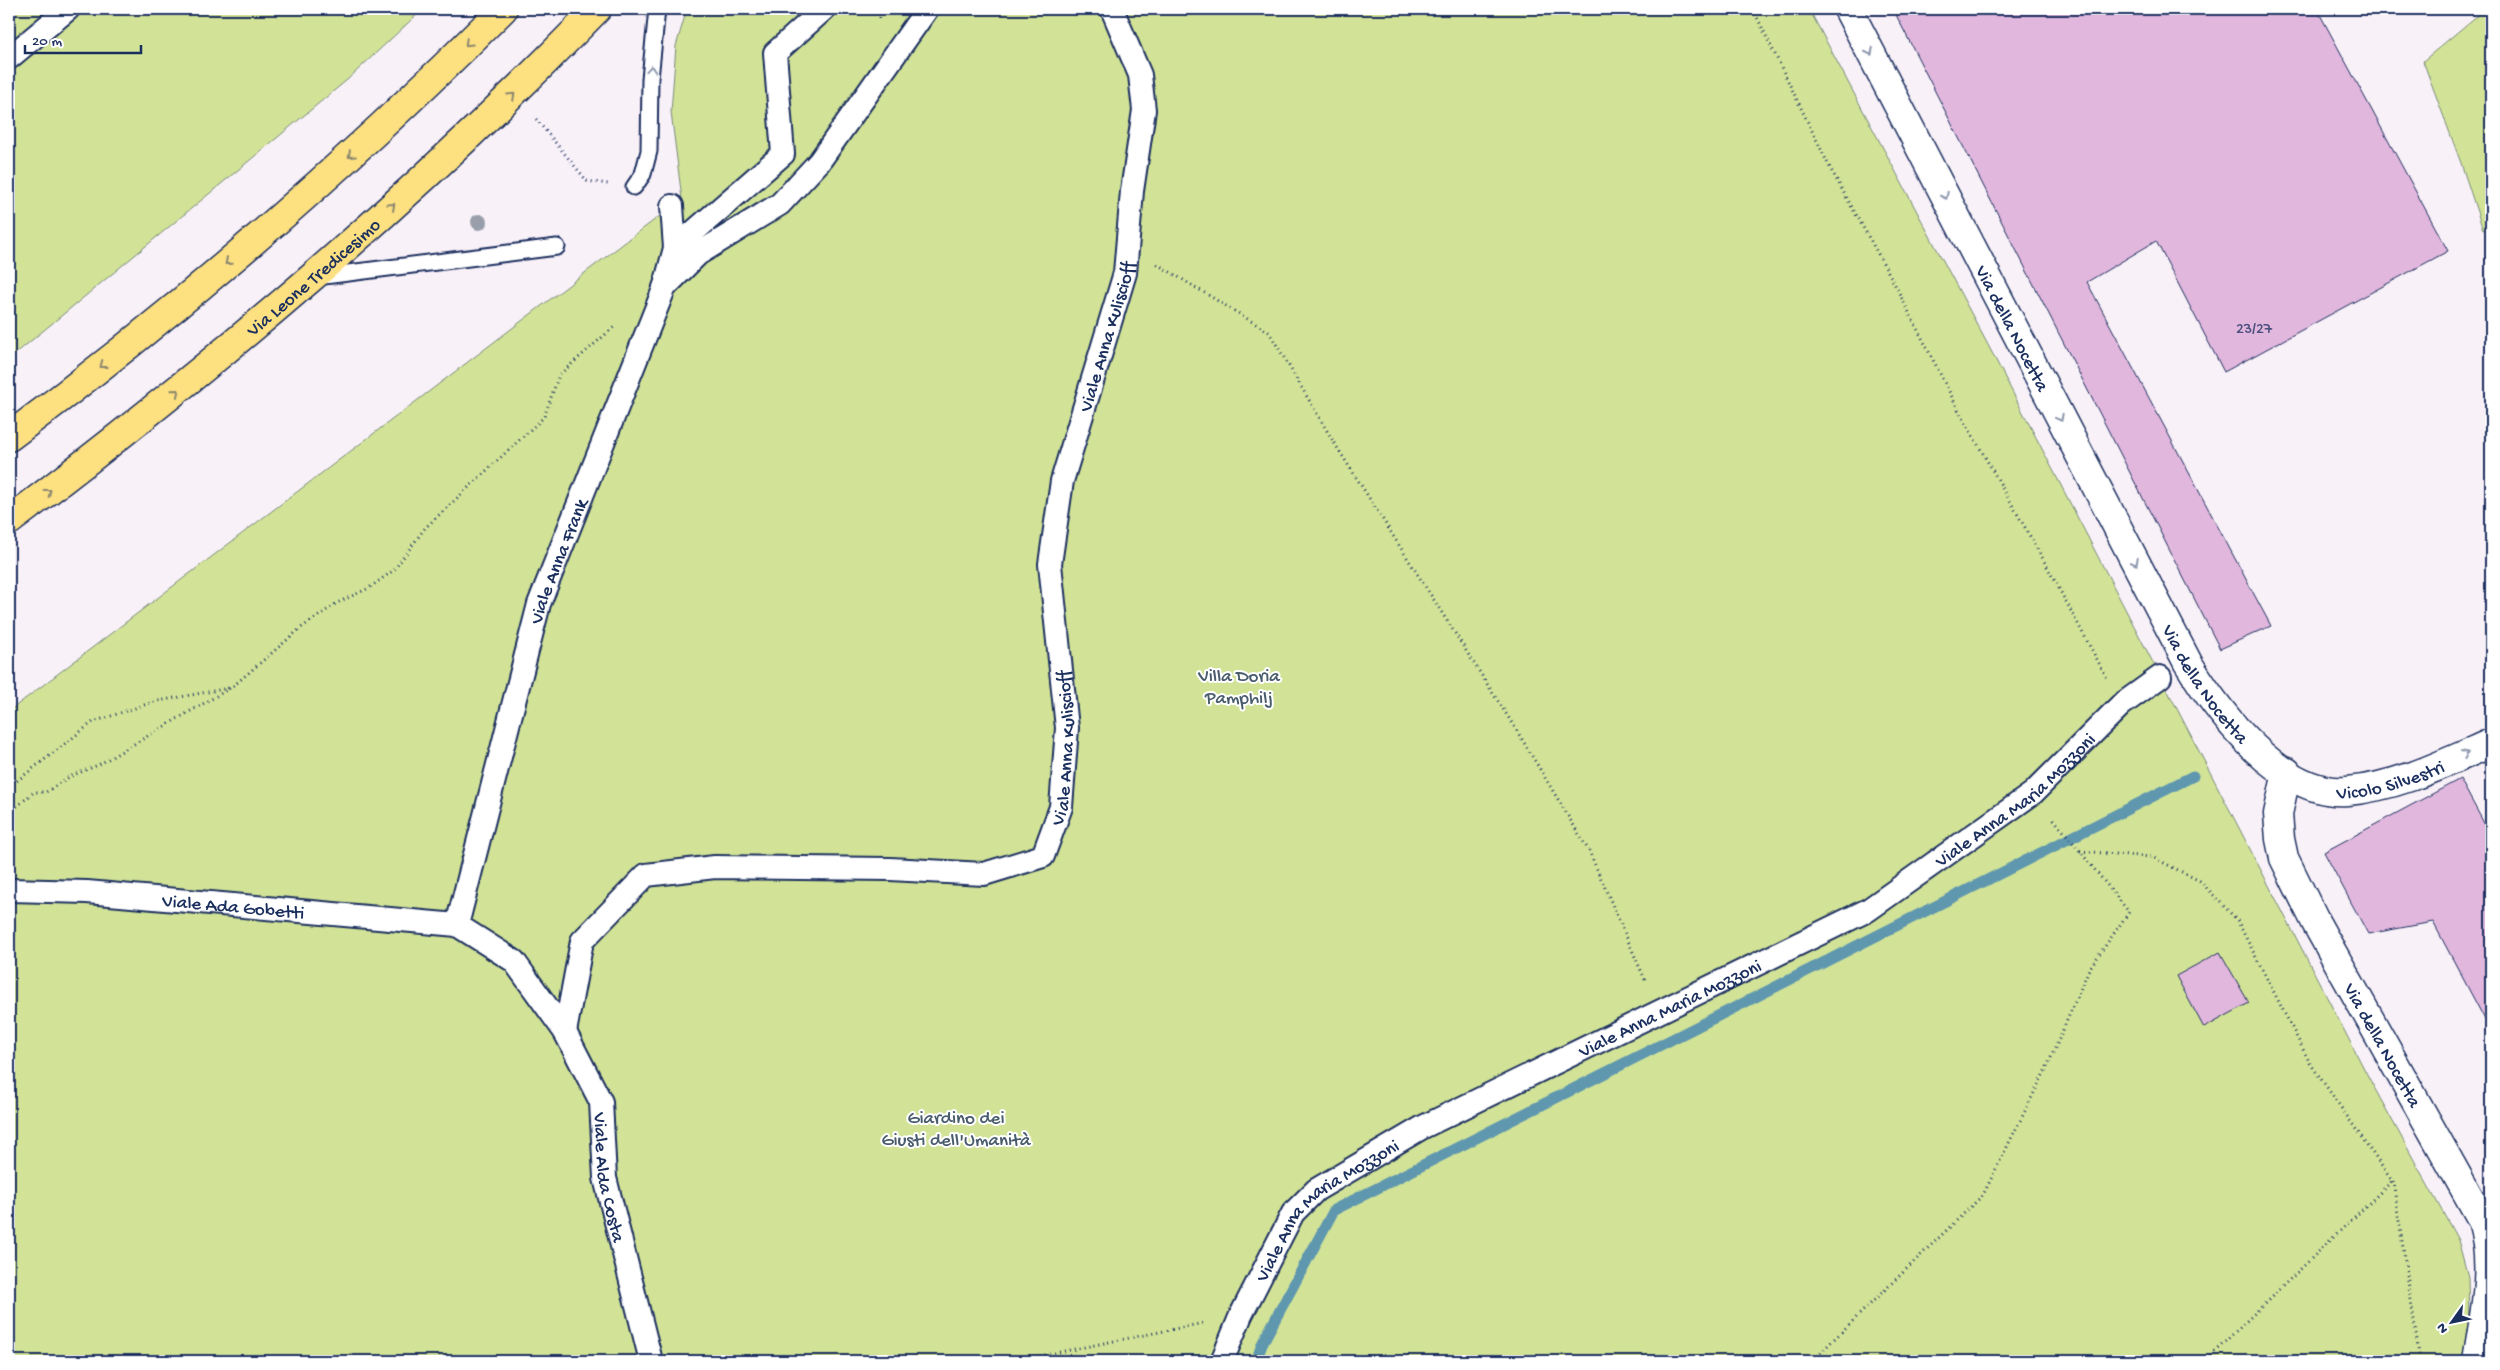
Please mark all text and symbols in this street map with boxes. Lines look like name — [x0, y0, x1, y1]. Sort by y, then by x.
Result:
scale bar — [25, 22, 141, 54]
text: 20 m — [32, 33, 62, 51]
one-way arrow — [465, 37, 474, 46]
one-way arrow — [1864, 47, 1874, 56]
one-way arrow — [645, 65, 656, 73]
one-way arrow — [506, 93, 515, 102]
one-way arrow — [347, 149, 356, 158]
one-way arrow — [1939, 191, 1949, 200]
one-way arrow — [387, 203, 396, 212]
street label: Via Leone Tredicesimo — [242, 214, 387, 344]
one-way arrow — [225, 256, 234, 265]
street label: Viale Anna Kuliscioff — [1075, 259, 1141, 416]
street label: Via della Nocetta — [1968, 261, 2053, 397]
house number: 23/27 — [2236, 321, 2273, 340]
one-way arrow — [100, 360, 109, 368]
one-way arrow — [170, 389, 179, 398]
one-way arrow — [2054, 413, 2064, 422]
one-way arrow — [42, 489, 51, 497]
street label: Viale Anna Frank — [526, 495, 595, 628]
one-way arrow — [2129, 557, 2139, 566]
street label: Via della Nocetta — [2155, 621, 2253, 751]
park label: Villa Doria Pamphilj — [1197, 666, 1281, 711]
street label: Viale Anna Kuliscioff — [1047, 667, 1082, 830]
street label: Viale Anna Maria Mozzoni — [1931, 729, 2102, 874]
one-way arrow — [2460, 750, 2469, 760]
street label: Vicolo Silvestri — [2335, 757, 2449, 806]
street label: Viale Ada Gobetti — [160, 891, 305, 926]
street label: Viale Anna Maria Mozzoni — [1575, 956, 1766, 1065]
street label: Via della Nocetta — [2336, 979, 2425, 1114]
park label: Giardino dei Giusti dell'Umanità — [882, 1108, 1032, 1153]
street label: Viale Alda Costa — [587, 1111, 629, 1246]
street label: Viale Anna Maria Mozzoni — [1252, 1136, 1404, 1287]
north arrow — [2428, 1298, 2478, 1348]
text: N — [2434, 1319, 2453, 1336]

